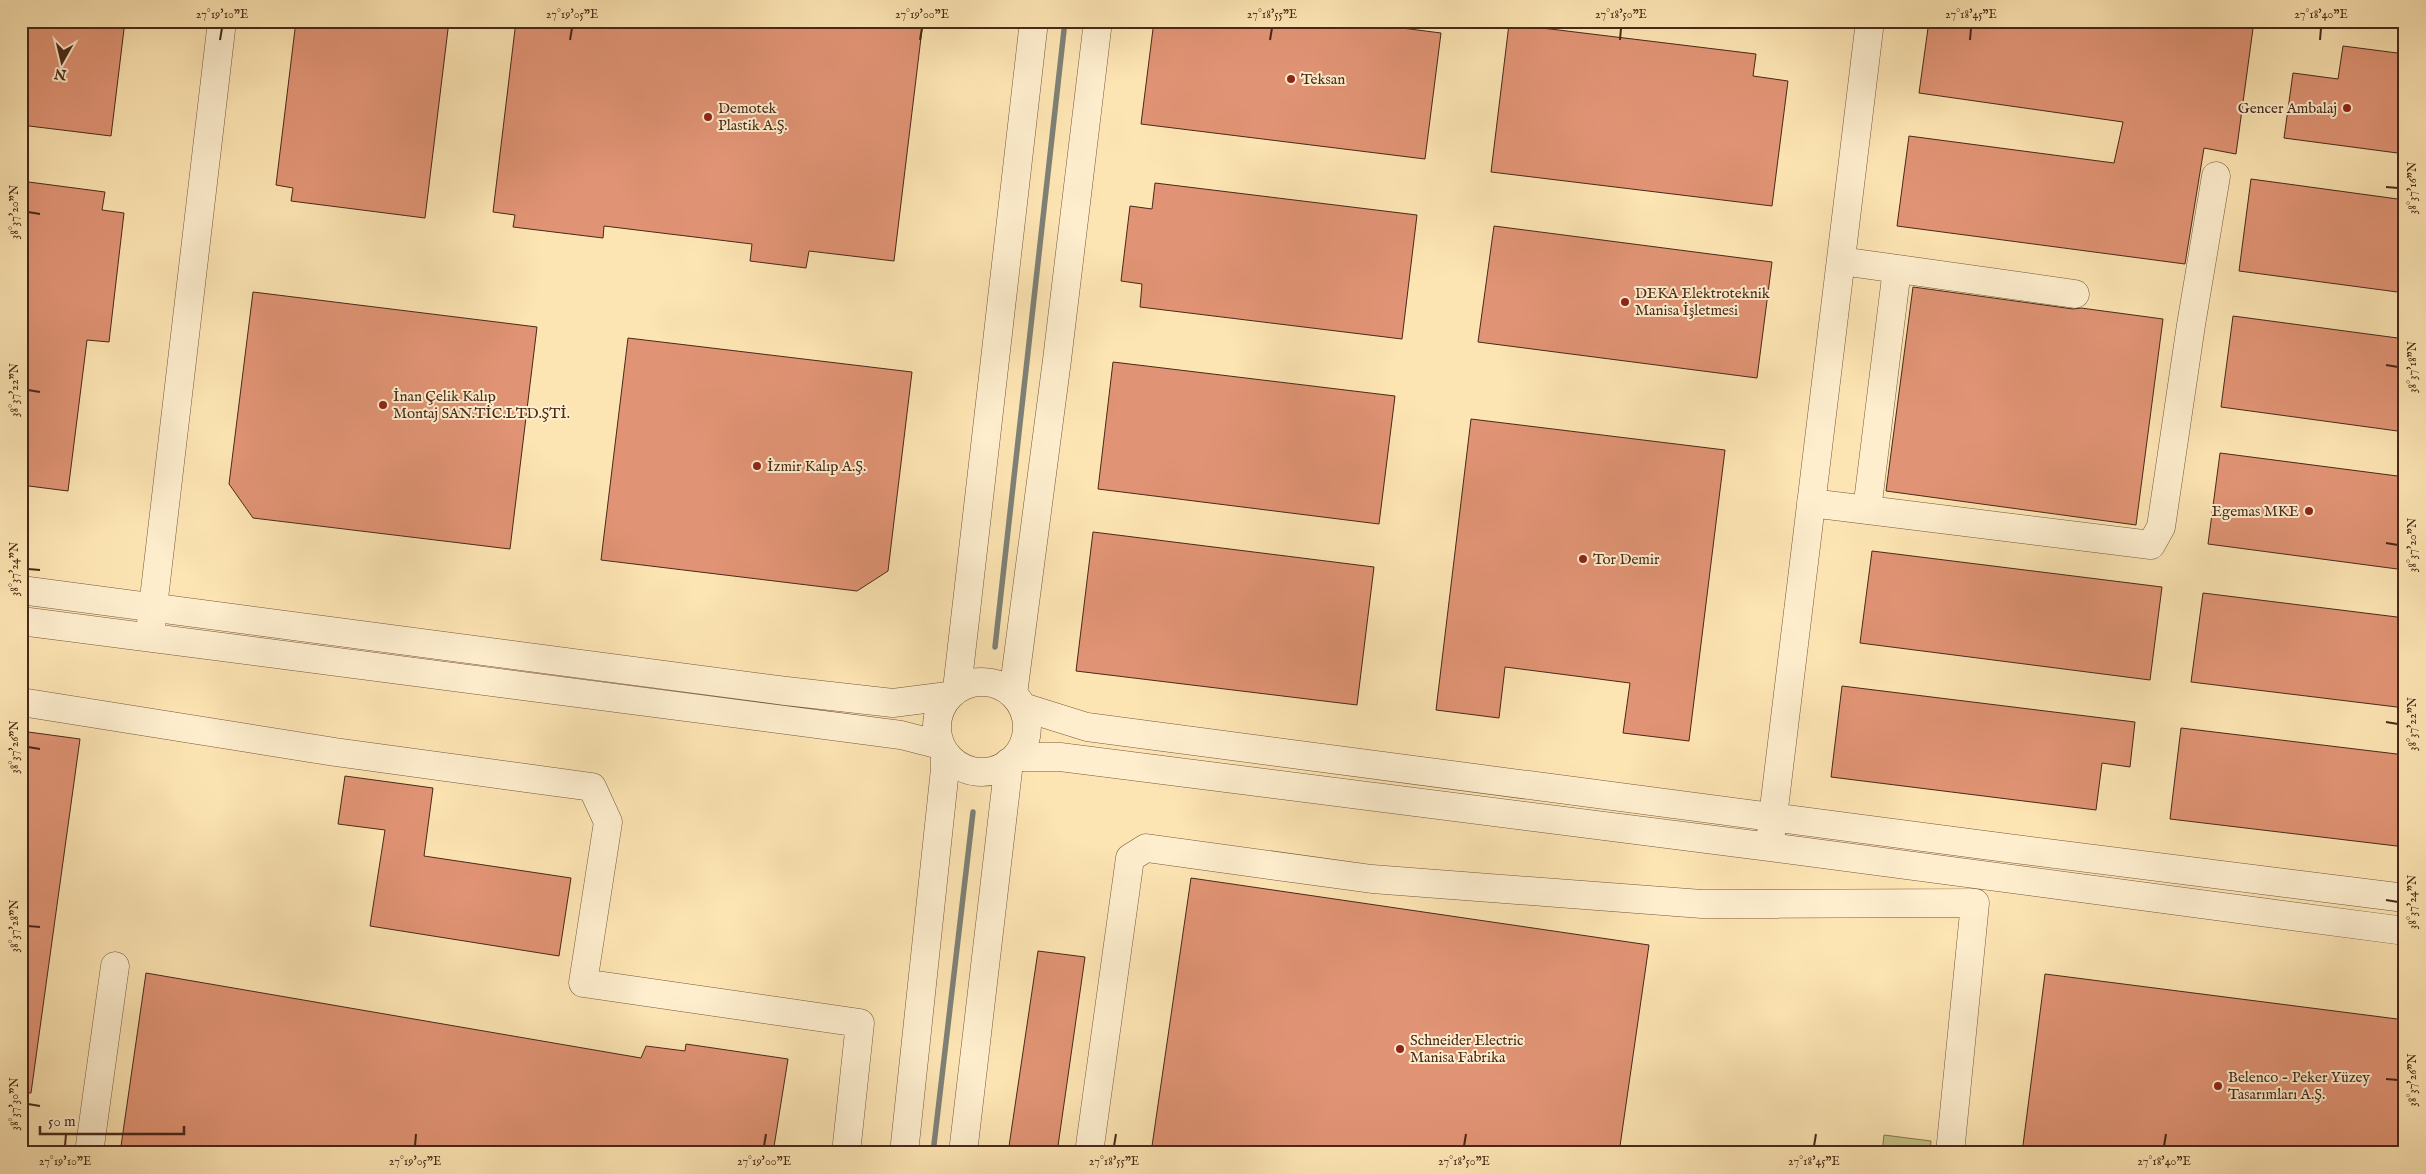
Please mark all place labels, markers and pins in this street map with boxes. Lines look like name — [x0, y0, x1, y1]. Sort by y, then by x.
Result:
place label: Teksan — [1301, 70, 1345, 89]
marker: Teksan — [1285, 73, 1297, 85]
place label: Demotek Plastik A.Ş. — [718, 99, 788, 135]
place label: Gencer Ambalaj — [2238, 99, 2337, 118]
marker: Gencer Ambalaj — [2341, 102, 2353, 114]
marker: Demotek Plastik A.Ş. — [702, 111, 714, 123]
place label: DEKA Elektroteknik Manisa İşletmesi — [1635, 284, 1771, 320]
marker: DEKA Elektroteknik Manisa İşletmesi — [1619, 296, 1631, 308]
place label: İnan Çelik Kalıp Montaj SAN.TİC.LTD.ŞTİ. — [393, 387, 570, 423]
marker: İnan Çelik Kalıp Montaj SAN.TİC.LTD.ŞTİ. — [377, 399, 389, 411]
place label: İzmir Kalıp A.Ş. — [767, 457, 866, 476]
marker: İzmir Kalıp A.Ş. — [751, 460, 763, 472]
place label: Egemas MKE — [2212, 502, 2299, 521]
marker: Egemas MKE — [2303, 505, 2315, 517]
place label: Tor Demir — [1593, 550, 1660, 569]
marker: Tor Demir — [1577, 553, 1589, 565]
place label: Schneider Electric Manisa Fabrika — [1410, 1031, 1523, 1067]
marker: Schneider Electric Manisa Fabrika — [1394, 1043, 1406, 1055]
place label: Belenco - Peker Yüzey Tasarımları A.Ş. — [2228, 1068, 2371, 1104]
marker: Belenco - Peker Yüzey Tasarımları A.Ş. — [2212, 1080, 2224, 1092]

